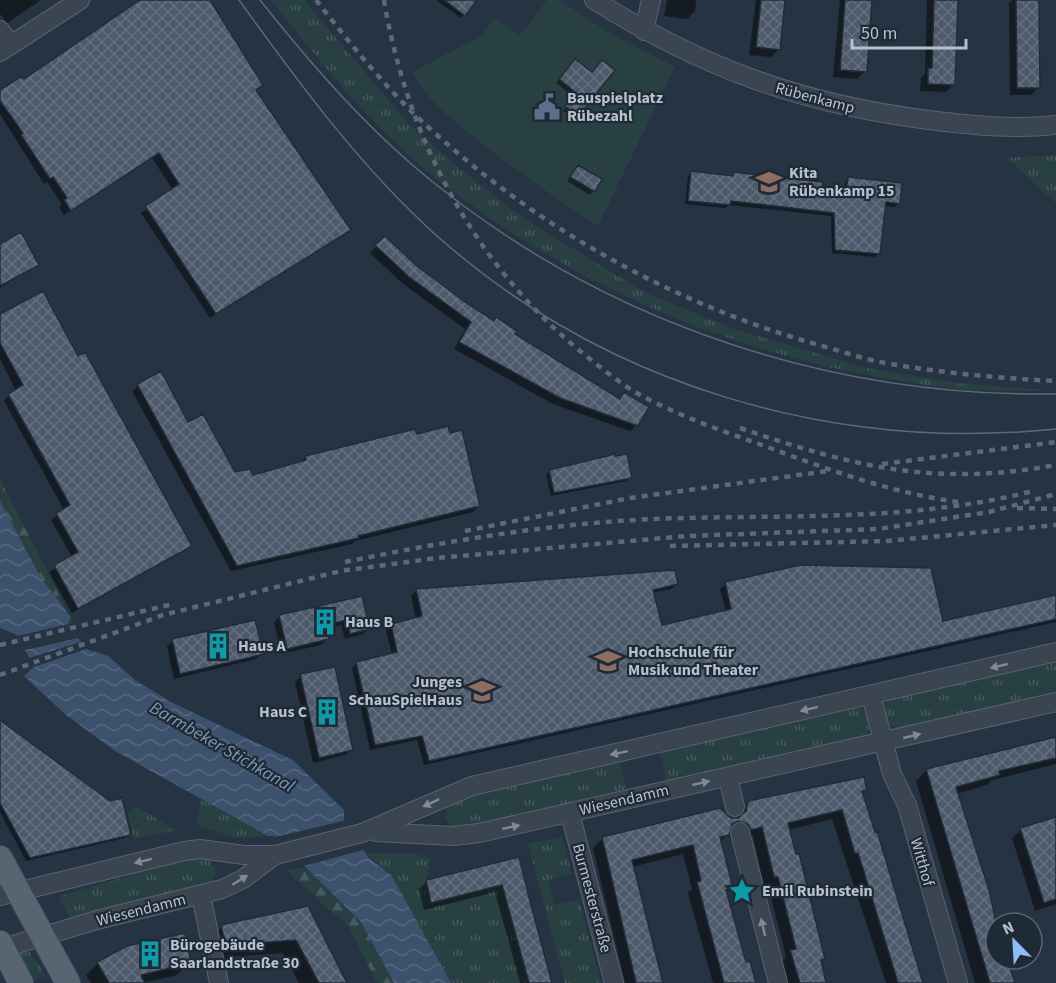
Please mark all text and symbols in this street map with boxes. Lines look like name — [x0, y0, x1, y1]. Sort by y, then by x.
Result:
scale bar — [852, 12, 966, 50]
text: 50 m — [861, 21, 897, 46]
street label: Rübenkamp — [773, 77, 857, 119]
place label: Bauspielplatz Rübezahl — [567, 87, 663, 127]
public building icon: Bauspielplatz Rübezahl — [532, 92, 562, 122]
place label: Kita Rübenkamp 15 — [789, 162, 895, 202]
school or university icon: Kita Rübenkamp 15 — [754, 167, 784, 197]
building icon: Haus B — [310, 607, 340, 637]
place label: Haus B — [345, 611, 394, 633]
building icon: Haus A — [203, 631, 233, 661]
place label: Haus A — [238, 635, 287, 657]
place label: Hochschule für Musik und Theater — [628, 641, 759, 681]
school or university icon: Hochschule für Musik und Theater — [593, 646, 623, 676]
one-way arrow — [990, 661, 1008, 671]
place label: Junges SchauSpielHaus — [348, 671, 462, 711]
school or university icon: Junges SchauSpielHaus — [467, 676, 497, 706]
water label: Barmbeker Stichkanal — [145, 695, 299, 799]
building icon: Haus C — [312, 697, 342, 727]
place label: Haus C — [259, 701, 307, 723]
one-way arrow — [800, 705, 818, 715]
one-way arrow — [903, 730, 921, 740]
one-way arrow — [609, 749, 628, 758]
one-way arrow — [692, 778, 710, 788]
street label: Wiesendamm — [577, 779, 671, 821]
one-way arrow — [423, 799, 440, 808]
one-way arrow — [502, 821, 520, 831]
street label: Witthof — [905, 835, 940, 890]
street label: Burmesterstraße — [567, 841, 617, 955]
one-way arrow — [134, 857, 152, 866]
one-way arrow — [232, 874, 248, 885]
place icon: Emil Rubinstein — [727, 876, 757, 906]
place label: Emil Rubinstein — [762, 880, 873, 902]
street label: Wiesendamm — [94, 888, 188, 932]
north arrow — [984, 911, 1044, 971]
text: N — [999, 916, 1018, 940]
one-way arrow — [757, 917, 767, 936]
place label: Bürogebäude Saarlandstraße 30 — [170, 934, 299, 974]
building icon: Bürogebäude Saarlandstraße 30 — [135, 939, 165, 969]

